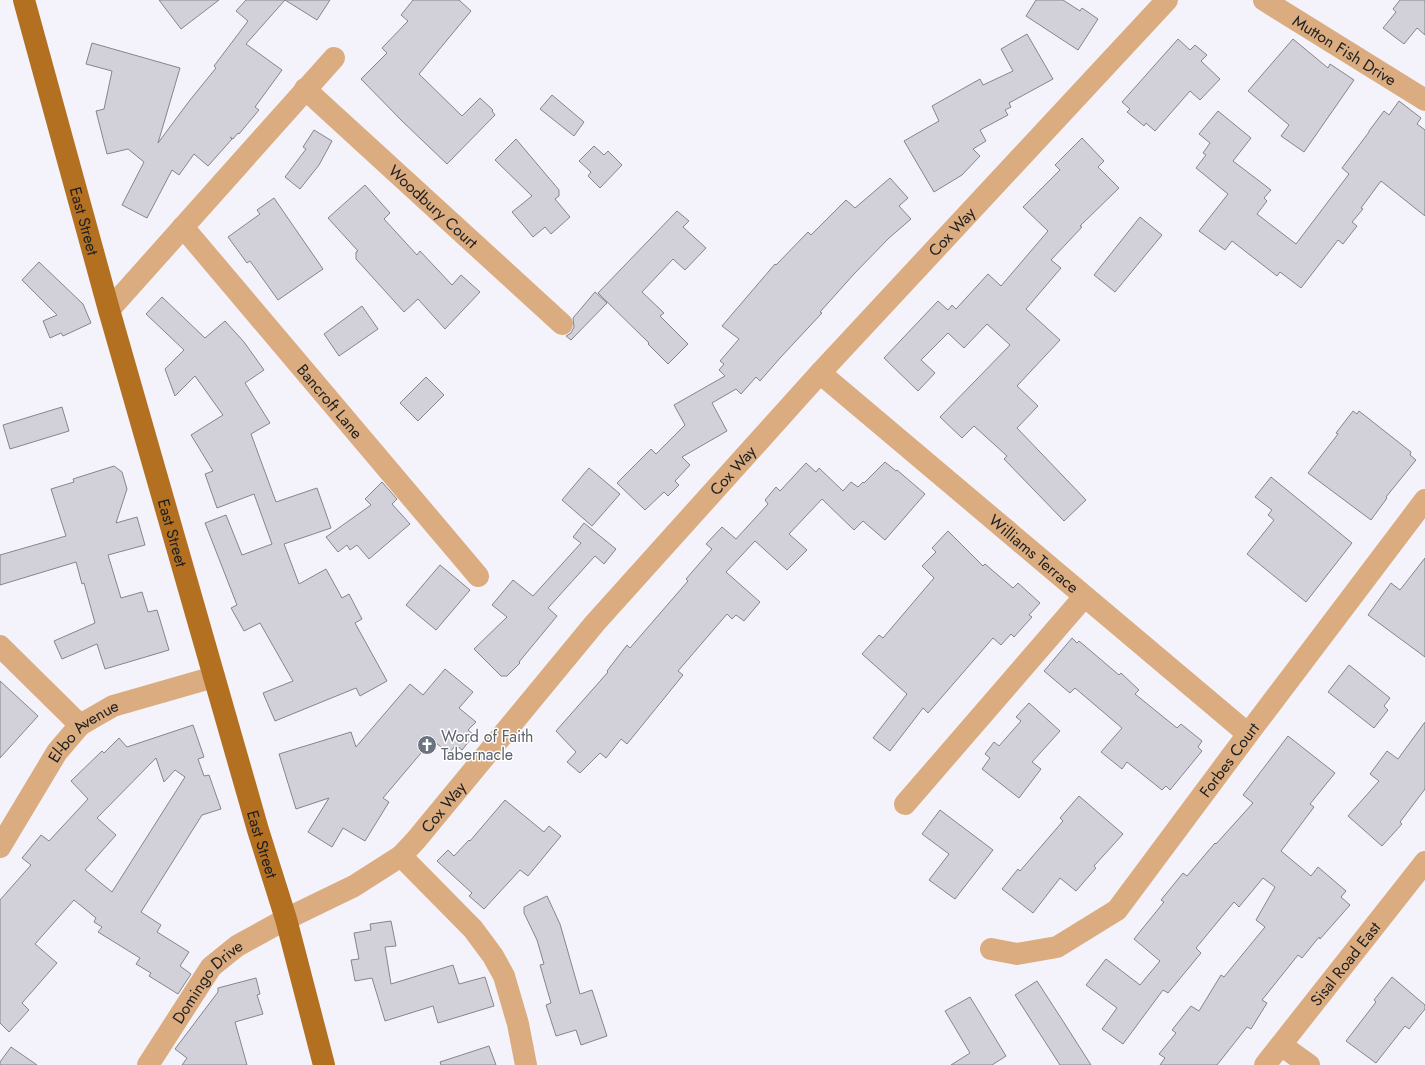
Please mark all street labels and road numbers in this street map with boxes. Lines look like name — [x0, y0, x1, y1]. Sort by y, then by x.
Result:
street label: Mutton Fish Drive — [1288, 9, 1401, 91]
street label: Woodbury Court — [384, 159, 483, 253]
street label: East Street — [64, 184, 105, 258]
street label: Cox Way — [923, 201, 981, 261]
street label: Bancroft Lane — [292, 359, 369, 443]
street label: Cox Way — [704, 440, 762, 500]
street label: East Street — [152, 496, 194, 569]
street label: Williams Terrace — [984, 509, 1084, 598]
street label: El-bo Avenue — [42, 694, 121, 767]
street label: Forbes Court — [1193, 717, 1264, 802]
street label: Cox Way — [415, 776, 472, 837]
street label: East Street — [241, 807, 284, 881]
street label: Sisal Road East — [1304, 916, 1385, 1011]
street label: Domingo Drive — [166, 934, 247, 1028]

